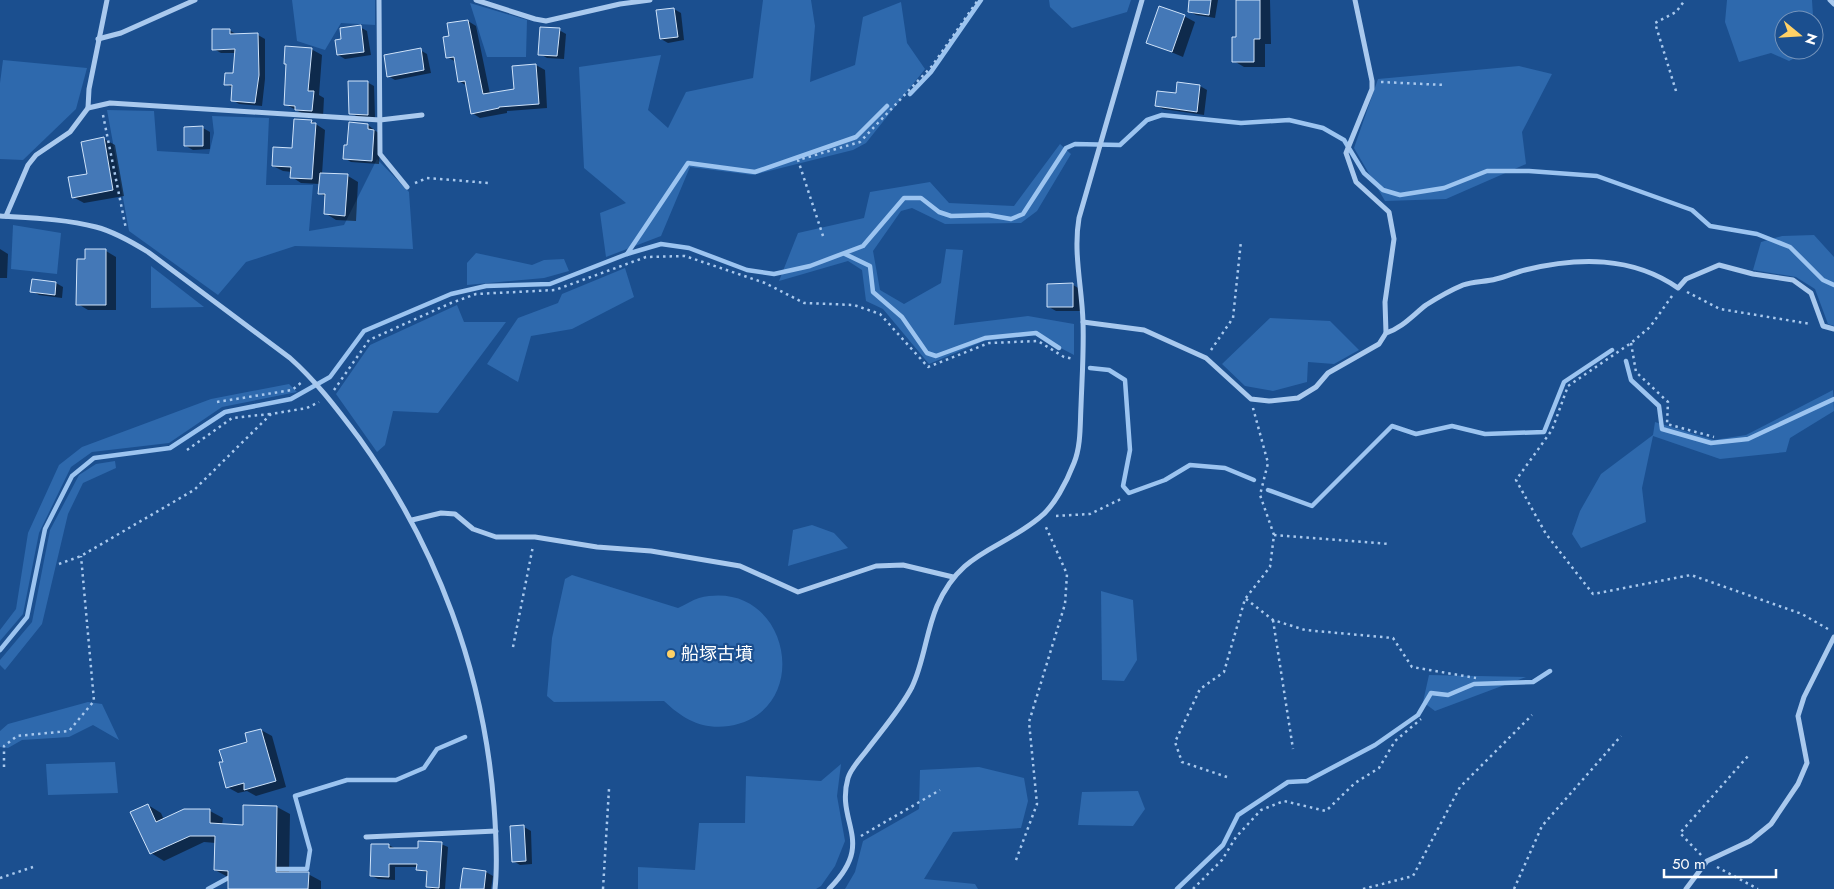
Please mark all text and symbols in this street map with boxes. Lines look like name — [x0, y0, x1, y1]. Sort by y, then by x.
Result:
north arrow — [1774, 10, 1824, 60]
text: N — [1800, 31, 1823, 47]
place label: 船塚古墳 — [681, 641, 753, 667]
marker: 船塚古墳 — [665, 648, 677, 660]
scale bar — [1664, 846, 1776, 878]
text: 50 m — [1672, 853, 1706, 875]

